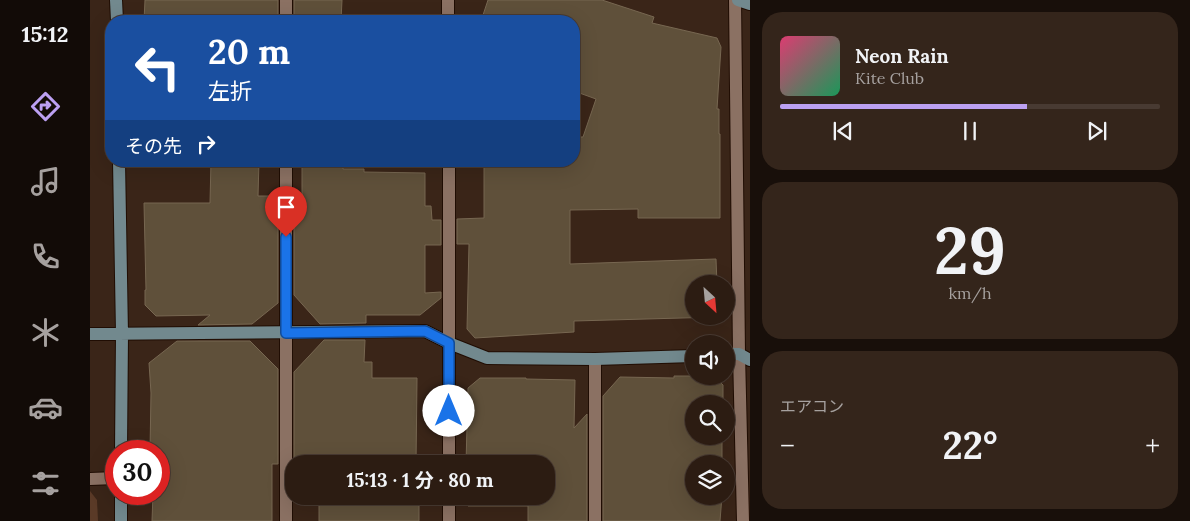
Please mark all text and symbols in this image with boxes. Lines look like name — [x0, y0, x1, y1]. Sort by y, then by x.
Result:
text: 15:12 — [22, 20, 68, 48]
text: 20 m — [208, 29, 290, 74]
icon: left — [125, 35, 190, 100]
text: Neon Rain — [855, 44, 949, 68]
text: Kite Club — [855, 68, 924, 88]
text: 左折 — [208, 77, 252, 105]
icon: directions — [28, 89, 63, 124]
icon: previous — [829, 117, 857, 145]
icon: pause — [956, 117, 984, 145]
icon: next — [1083, 117, 1111, 145]
icon: right — [192, 130, 220, 158]
text: その先 — [125, 134, 182, 158]
icon: music — [28, 164, 63, 199]
pin — [265, 186, 307, 237]
icon: arrive — [272, 193, 300, 221]
text: 29 — [934, 209, 1006, 292]
icon: phone — [28, 239, 63, 274]
north arrow — [685, 275, 735, 325]
map controls — [685, 275, 735, 505]
text: km/h — [948, 283, 992, 303]
icon: climate — [28, 315, 63, 350]
button: sound — [685, 335, 735, 385]
position arrow — [422, 384, 474, 436]
icon: car — [28, 390, 63, 425]
button: search — [685, 395, 735, 445]
text: エアコン — [780, 396, 844, 416]
text: 22° — [942, 421, 998, 469]
text: − — [780, 428, 795, 464]
text: + — [1145, 428, 1160, 464]
speed limit sign: 30 — [105, 440, 170, 505]
button: layers — [685, 455, 735, 505]
icon: filters — [28, 466, 63, 501]
text: 15:13 · 1 分 · 80 m — [347, 468, 493, 492]

